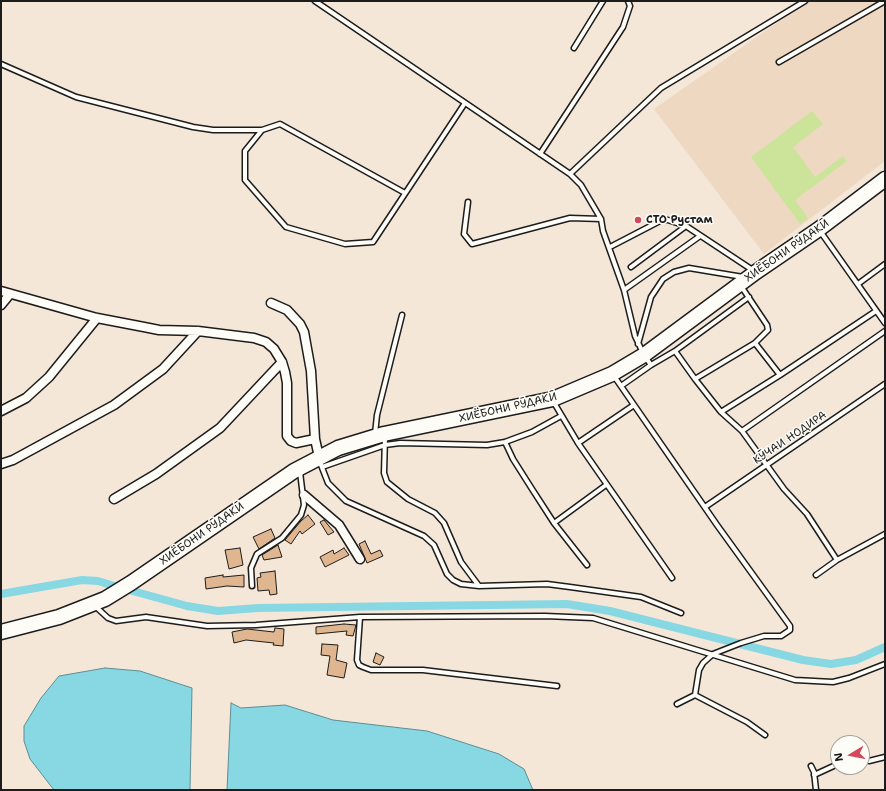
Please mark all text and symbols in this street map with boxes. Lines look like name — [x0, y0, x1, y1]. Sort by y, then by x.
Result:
place label: СТО Рустам — [646, 213, 713, 227]
marker: СТО Рустам — [633, 215, 643, 225]
street label: ХИЁБОНИ РӮДАКӢ — [742, 217, 832, 285]
street label: ХИЁБОНИ РӮДАКӢ — [458, 390, 558, 426]
street label: КӮЧАИ НОДИРА — [751, 409, 829, 467]
street label: ХИЁБОНИ РӮДАКӢ — [157, 500, 247, 568]
north arrow — [830, 735, 870, 775]
text: N — [831, 751, 847, 763]

